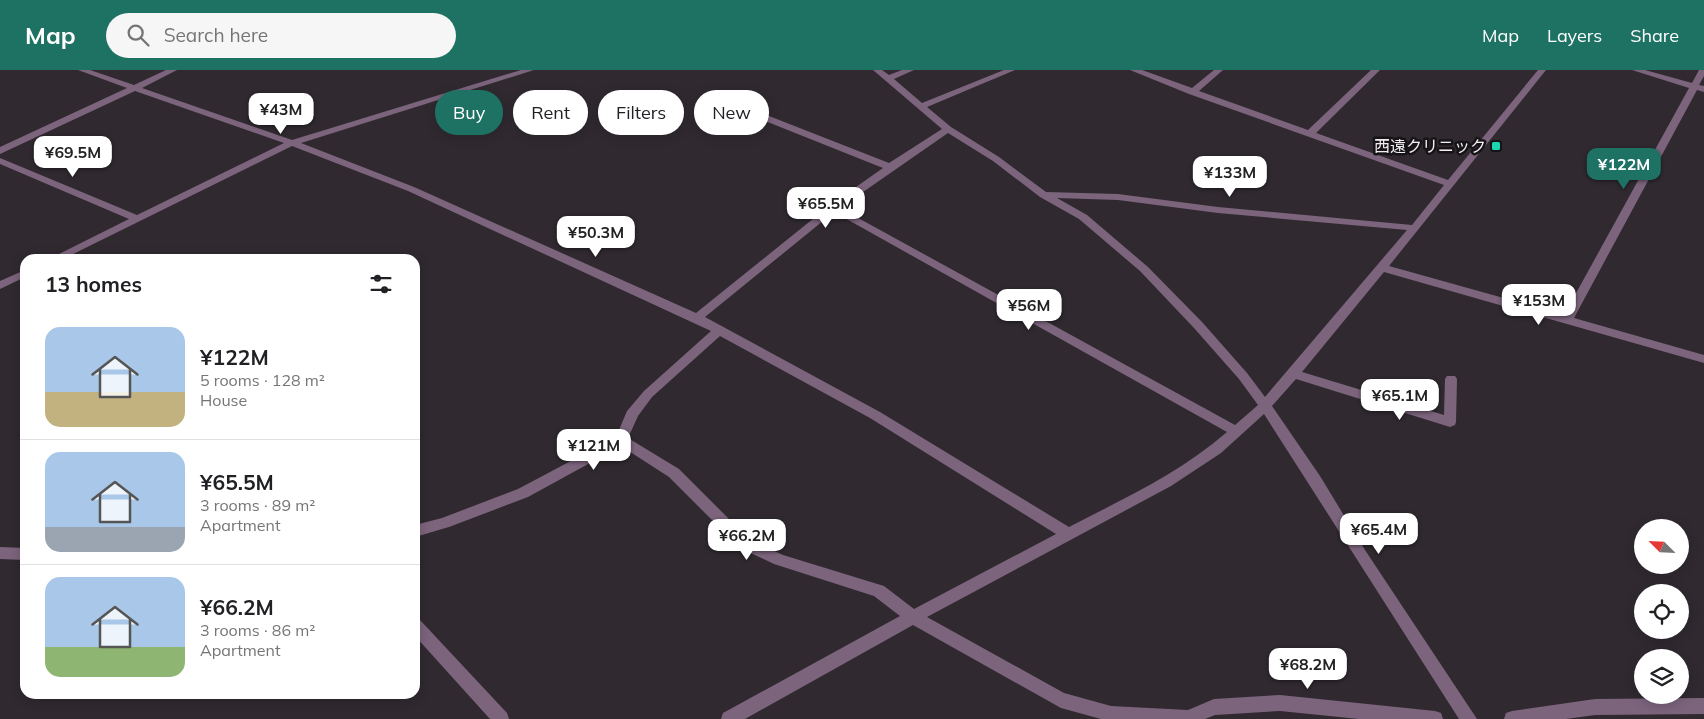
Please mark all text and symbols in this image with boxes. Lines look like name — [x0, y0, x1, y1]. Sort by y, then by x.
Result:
search box — [106, 13, 456, 58]
text: Map — [25, 20, 76, 50]
icon: search — [124, 21, 152, 49]
text: Search here — [164, 23, 268, 47]
text: Map — [1482, 24, 1519, 47]
text: Layers — [1547, 24, 1602, 47]
text: Share — [1630, 24, 1679, 47]
chip: Buy — [435, 90, 503, 135]
chip: Rent — [513, 90, 588, 135]
chip: Filters — [598, 90, 684, 135]
chip: New — [694, 90, 769, 135]
pin: ¥43M — [251, 92, 311, 135]
text: ¥43M — [260, 99, 302, 119]
pin: ¥69.5M — [32, 136, 114, 178]
place label: 西遠クリニック — [1374, 136, 1486, 156]
marker: 西遠クリニック — [1490, 140, 1502, 152]
text: ¥69.5M — [45, 142, 101, 162]
pin: ¥122M — [1589, 148, 1659, 190]
text: ¥122M — [1598, 154, 1650, 174]
pin: ¥133M — [1195, 156, 1265, 198]
text: ¥133M — [1204, 162, 1256, 182]
pin: ¥65.5M — [785, 186, 867, 229]
text: ¥65.5M — [798, 193, 854, 213]
pin: ¥50.3M — [555, 216, 637, 258]
text: ¥50.3M — [568, 222, 624, 242]
icon: filters — [367, 270, 395, 298]
text: 13 homes — [45, 271, 142, 297]
pin: ¥153M — [1504, 284, 1574, 326]
pin: ¥56M — [999, 288, 1059, 331]
text: ¥153M — [1513, 290, 1565, 310]
text: ¥56M — [1008, 295, 1050, 315]
text: ¥122M — [200, 344, 269, 370]
icon: home — [85, 347, 145, 407]
text: 5 rooms · 128 m² — [200, 370, 325, 390]
pin: ¥65.1M — [1359, 378, 1441, 421]
text: ¥65.1M — [1372, 385, 1428, 405]
text: House — [200, 390, 247, 410]
pin: ¥121M — [559, 428, 629, 471]
text: ¥121M — [568, 435, 620, 455]
text: ¥65.5M — [200, 469, 274, 495]
icon: home — [85, 472, 145, 532]
text: 3 rooms · 89 m² — [200, 495, 315, 515]
pin: ¥65.4M — [1338, 512, 1420, 555]
text: Apartment — [200, 515, 281, 535]
pin: ¥66.2M — [706, 518, 788, 561]
text: ¥65.4M — [1351, 519, 1407, 539]
north arrow — [1634, 519, 1689, 574]
map controls — [1634, 519, 1689, 704]
text: ¥66.2M — [719, 525, 775, 545]
button: locate — [1634, 584, 1689, 639]
text: ¥66.2M — [200, 594, 274, 620]
icon: home — [85, 597, 145, 657]
text: 3 rooms · 86 m² — [200, 620, 315, 640]
text: Apartment — [200, 640, 281, 660]
pin: ¥68.2M — [1267, 648, 1349, 690]
button: layers — [1634, 649, 1689, 704]
text: ¥68.2M — [1280, 654, 1336, 674]

